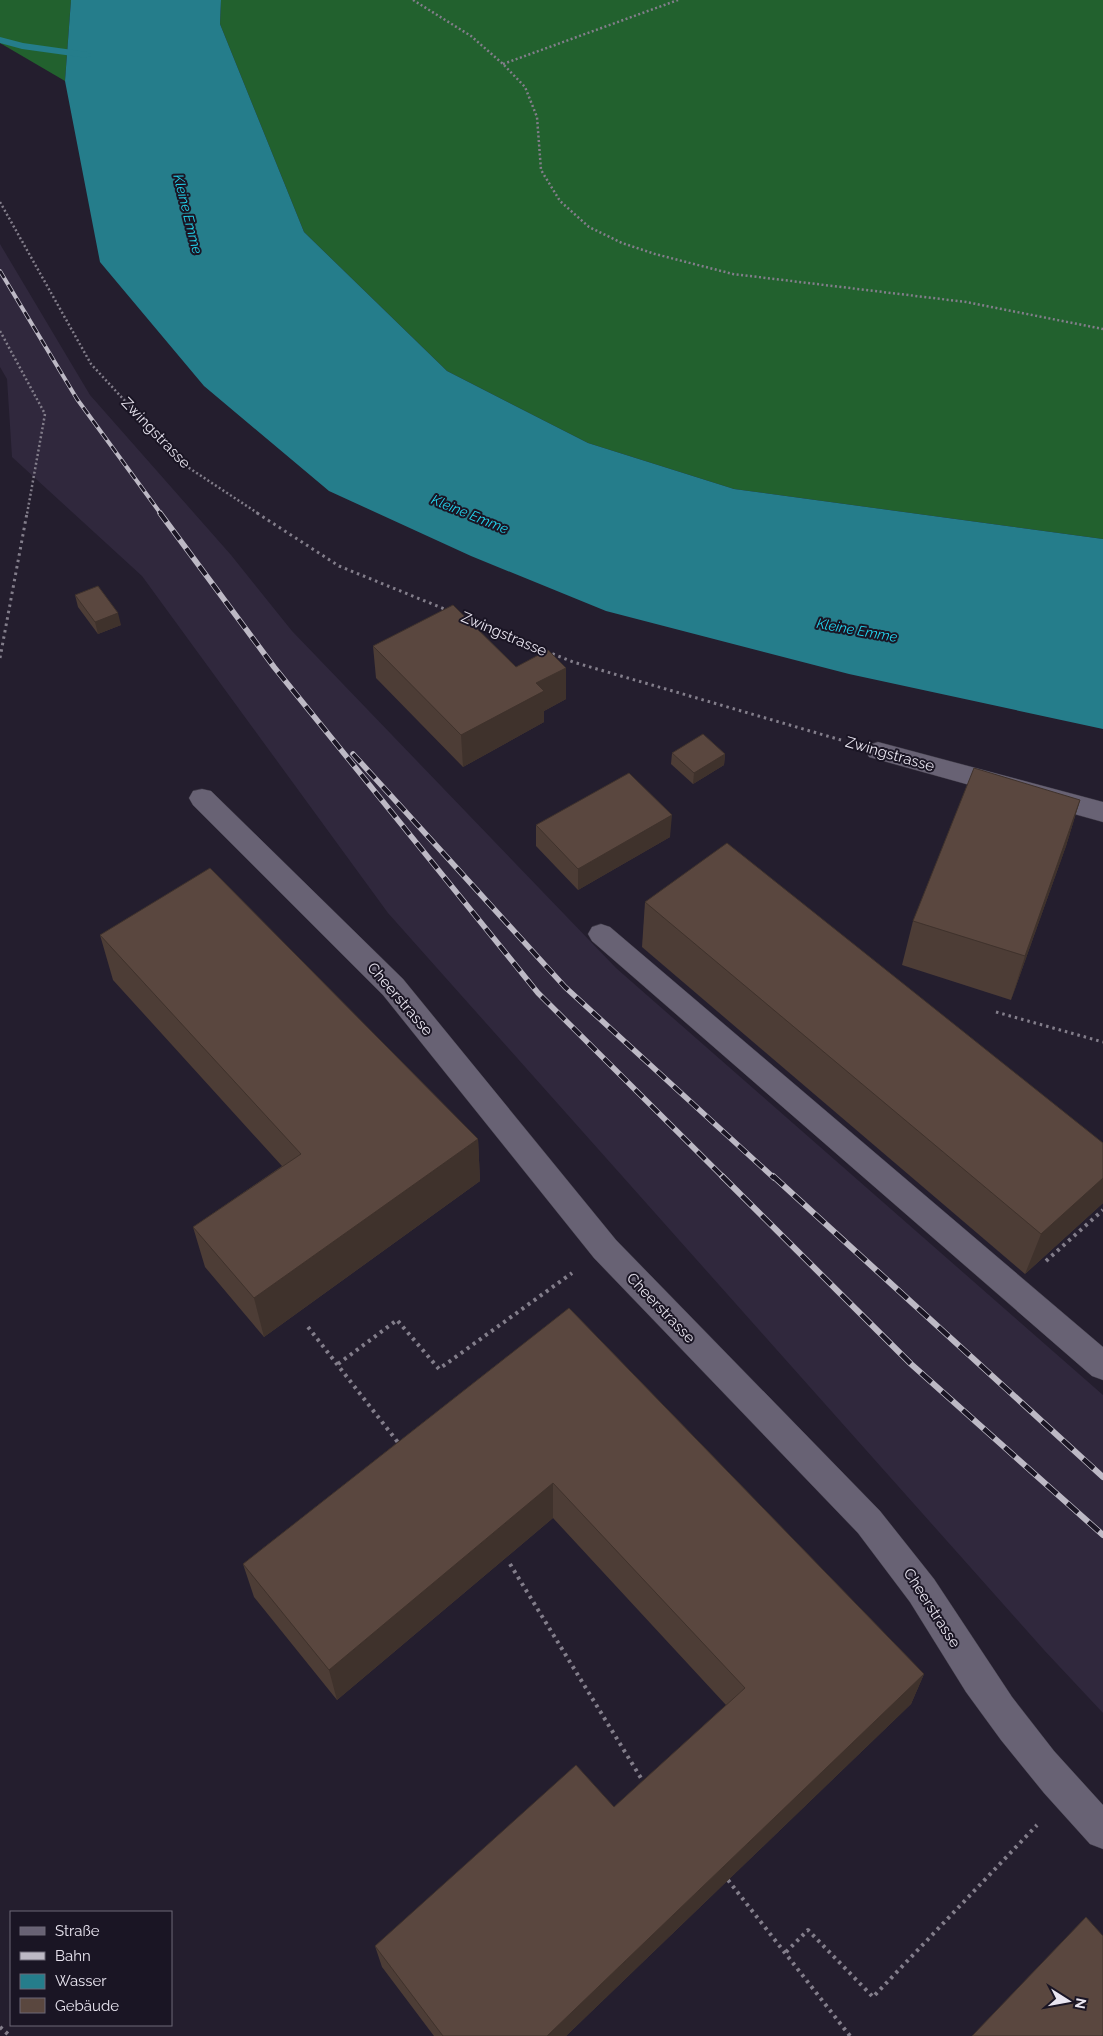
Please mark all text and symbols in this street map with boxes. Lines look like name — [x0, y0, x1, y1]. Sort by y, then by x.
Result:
water label: Kleine Emme — [170, 172, 206, 256]
street label: Zwingstrasse — [118, 394, 194, 472]
water label: Kleine Emme — [429, 491, 511, 537]
street label: Zwingstrasse — [458, 608, 550, 660]
water label: Kleine Emme — [815, 615, 899, 645]
street label: Zwingstrasse — [843, 733, 937, 775]
street label: Cheerstrasse — [363, 959, 437, 1039]
street label: Cheerstrasse — [623, 1269, 699, 1347]
street label: Cheerstrasse — [900, 1565, 964, 1651]
legend — [10, 1911, 172, 2026]
text: Straße — [55, 1922, 100, 1940]
text: Bahn — [55, 1947, 91, 1965]
text: Wasser — [55, 1972, 107, 1990]
north arrow — [1043, 1976, 1093, 2026]
text: Gebäude — [55, 1997, 119, 2015]
text: N — [1072, 1997, 1090, 2010]

